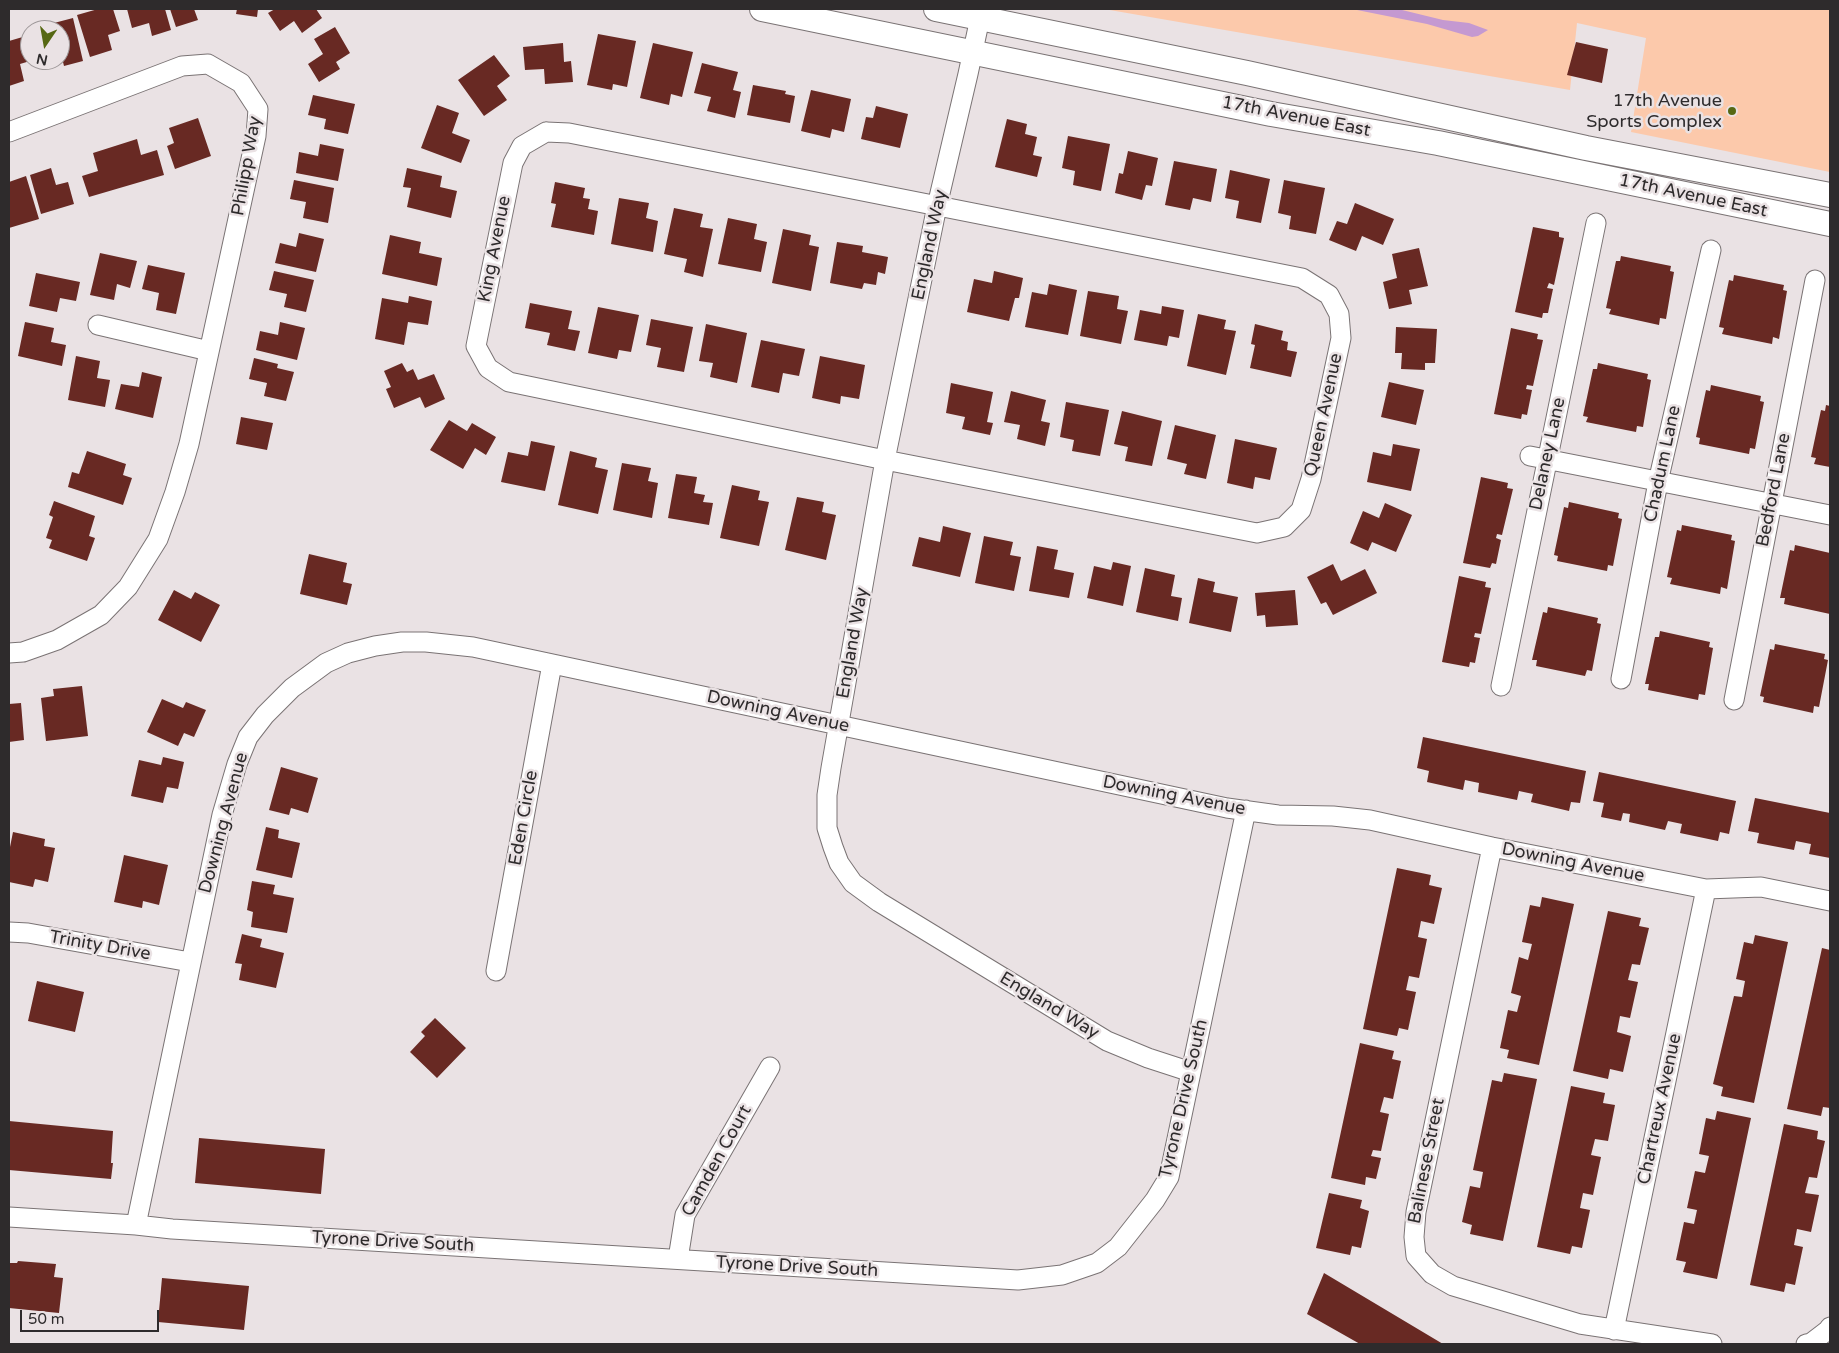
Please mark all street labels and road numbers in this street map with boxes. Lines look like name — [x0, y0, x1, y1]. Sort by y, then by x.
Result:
street label: 17th Avenue East — [1220, 92, 1372, 142]
street label: Philipp Way — [228, 114, 266, 218]
street label: 17th Avenue East — [1617, 170, 1769, 222]
street label: England Way — [908, 188, 952, 302]
street label: King Avenue — [474, 194, 516, 304]
street label: Queen Avenue — [1300, 351, 1348, 479]
street label: Delaney Lane — [1525, 396, 1571, 512]
street label: Chadum Lane — [1640, 404, 1686, 524]
street label: Bedford Lane — [1752, 431, 1796, 549]
street label: England Way — [833, 586, 873, 700]
street label: Downing Avenue — [705, 686, 851, 738]
street label: Downing Avenue — [195, 750, 253, 896]
street label: Eden Circle — [505, 769, 543, 867]
street label: Downing Avenue — [1101, 772, 1247, 820]
street label: Downing Avenue — [1500, 839, 1646, 887]
street label: Trinity Drive — [48, 926, 152, 966]
street label: England Way — [995, 968, 1103, 1044]
street label: Tyrone Drive South — [1155, 1017, 1213, 1181]
street label: Chartreux Avenue — [1633, 1032, 1687, 1186]
street label: Balinese Street — [1404, 1096, 1450, 1226]
street label: Camden Court — [677, 1101, 757, 1221]
street label: Tyrone Drive South — [311, 1227, 475, 1257]
street label: Tyrone Drive South — [715, 1252, 879, 1282]

